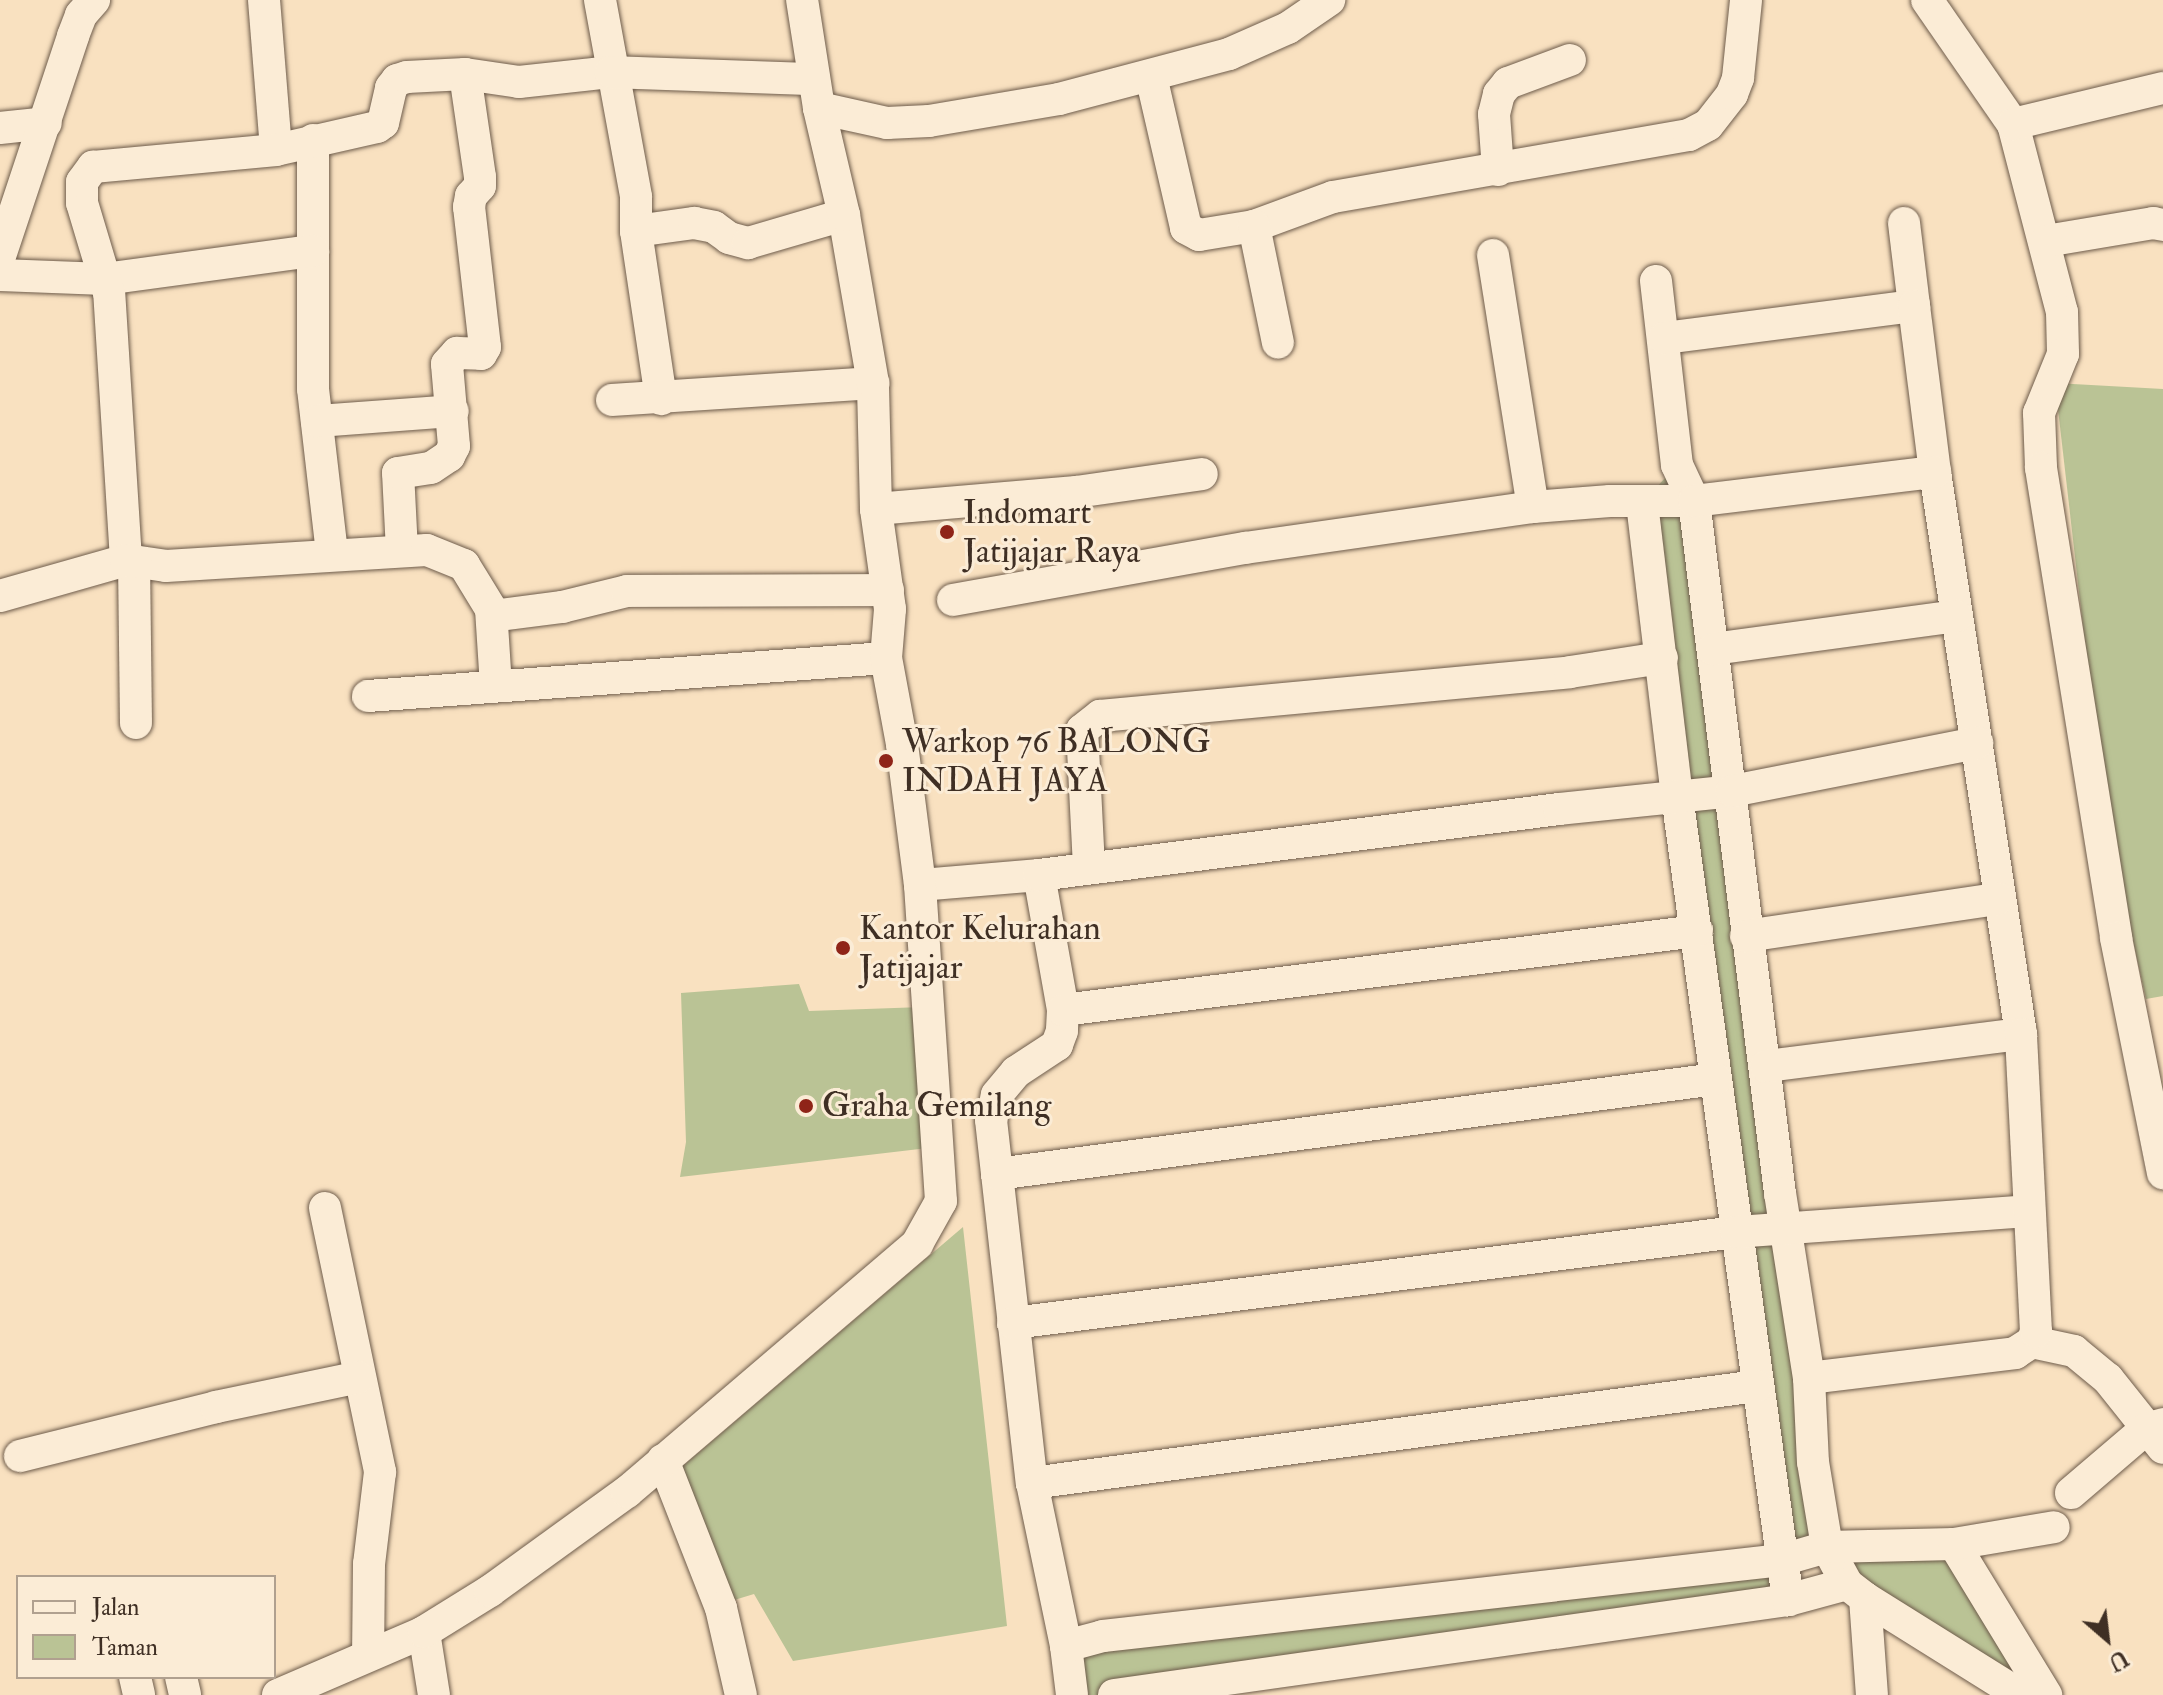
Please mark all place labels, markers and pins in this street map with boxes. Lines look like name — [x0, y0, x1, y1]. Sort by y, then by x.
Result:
place label: Indomart Jatijajar Raya — [963, 492, 1140, 572]
marker: Indomart Jatijajar Raya — [938, 523, 956, 541]
place label: Warkop 76 BALONG INDAH JAYA — [902, 721, 1211, 800]
marker: Warkop 76 BALONG INDAH JAYA — [877, 752, 895, 770]
place label: Kantor Kelurahan Jatijajar — [859, 908, 1101, 988]
marker: Kantor Kelurahan Jatijajar — [834, 939, 852, 957]
place label: Graha Gemilang — [822, 1086, 1051, 1126]
marker: Graha Gemilang — [797, 1097, 815, 1115]

